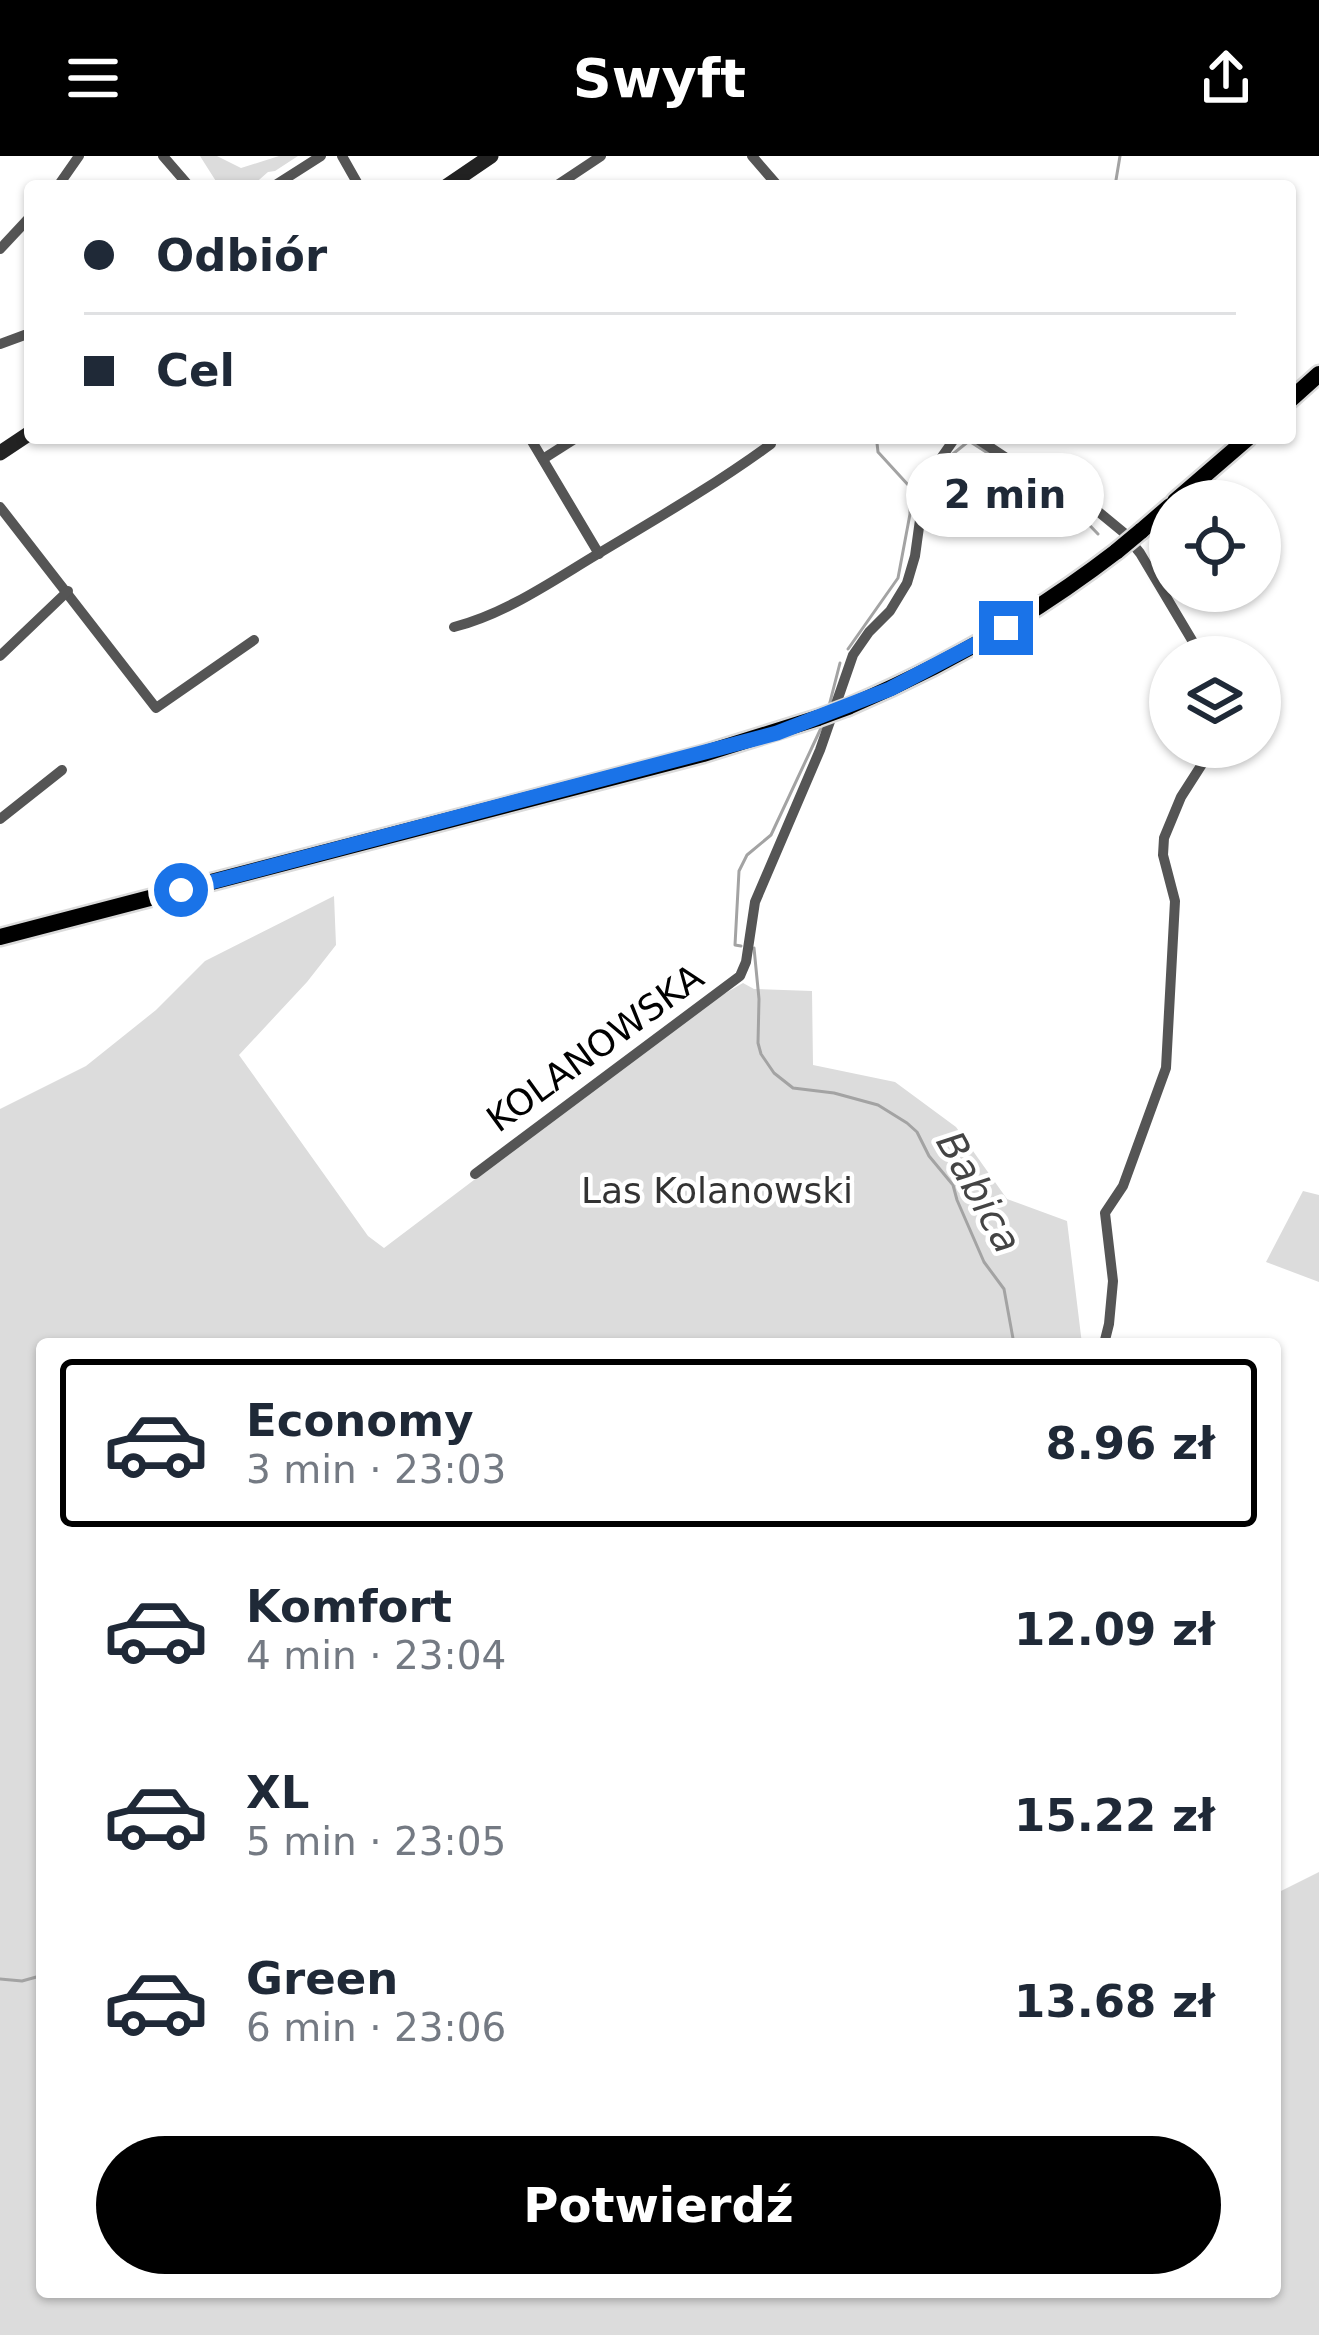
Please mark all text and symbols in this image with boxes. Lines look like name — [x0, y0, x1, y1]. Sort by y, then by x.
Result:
icon: menu — [60, 45, 126, 111]
icon: share — [1193, 45, 1259, 111]
text: Swyft — [573, 47, 746, 110]
text: Odbiór — [156, 229, 327, 282]
text: Cel — [156, 344, 235, 397]
callout: 2 min — [907, 454, 1105, 538]
text: 2 min — [944, 472, 1066, 517]
map controls — [1149, 480, 1281, 768]
button: locate — [1149, 480, 1281, 612]
route end — [979, 601, 1033, 655]
button: layers — [1149, 636, 1281, 768]
route start — [154, 863, 208, 917]
street label: KOLANOWSKA — [479, 956, 711, 1140]
water label: Babica — [927, 1124, 1031, 1260]
park label: Las Kolanowski — [581, 1170, 853, 1211]
icon: car — [102, 1389, 210, 1497]
text: Economy — [246, 1394, 474, 1447]
text: 8.96 zł — [1045, 1417, 1215, 1470]
text: 3 min · 23:03 — [246, 1447, 506, 1492]
icon: car — [102, 1575, 210, 1683]
text: Komfort — [246, 1580, 452, 1633]
text: 12.09 zł — [1014, 1603, 1215, 1656]
text: 4 min · 23:04 — [246, 1633, 506, 1678]
icon: car — [102, 1761, 210, 1869]
text: XL — [246, 1766, 309, 1819]
text: 15.22 zł — [1014, 1789, 1215, 1842]
text: 5 min · 23:05 — [246, 1819, 506, 1864]
icon: car — [102, 1947, 210, 2055]
text: Green — [246, 1952, 398, 2005]
text: 13.68 zł — [1014, 1975, 1215, 2028]
text: 6 min · 23:06 — [246, 2005, 506, 2050]
button: Potwierdź — [96, 2136, 1221, 2274]

